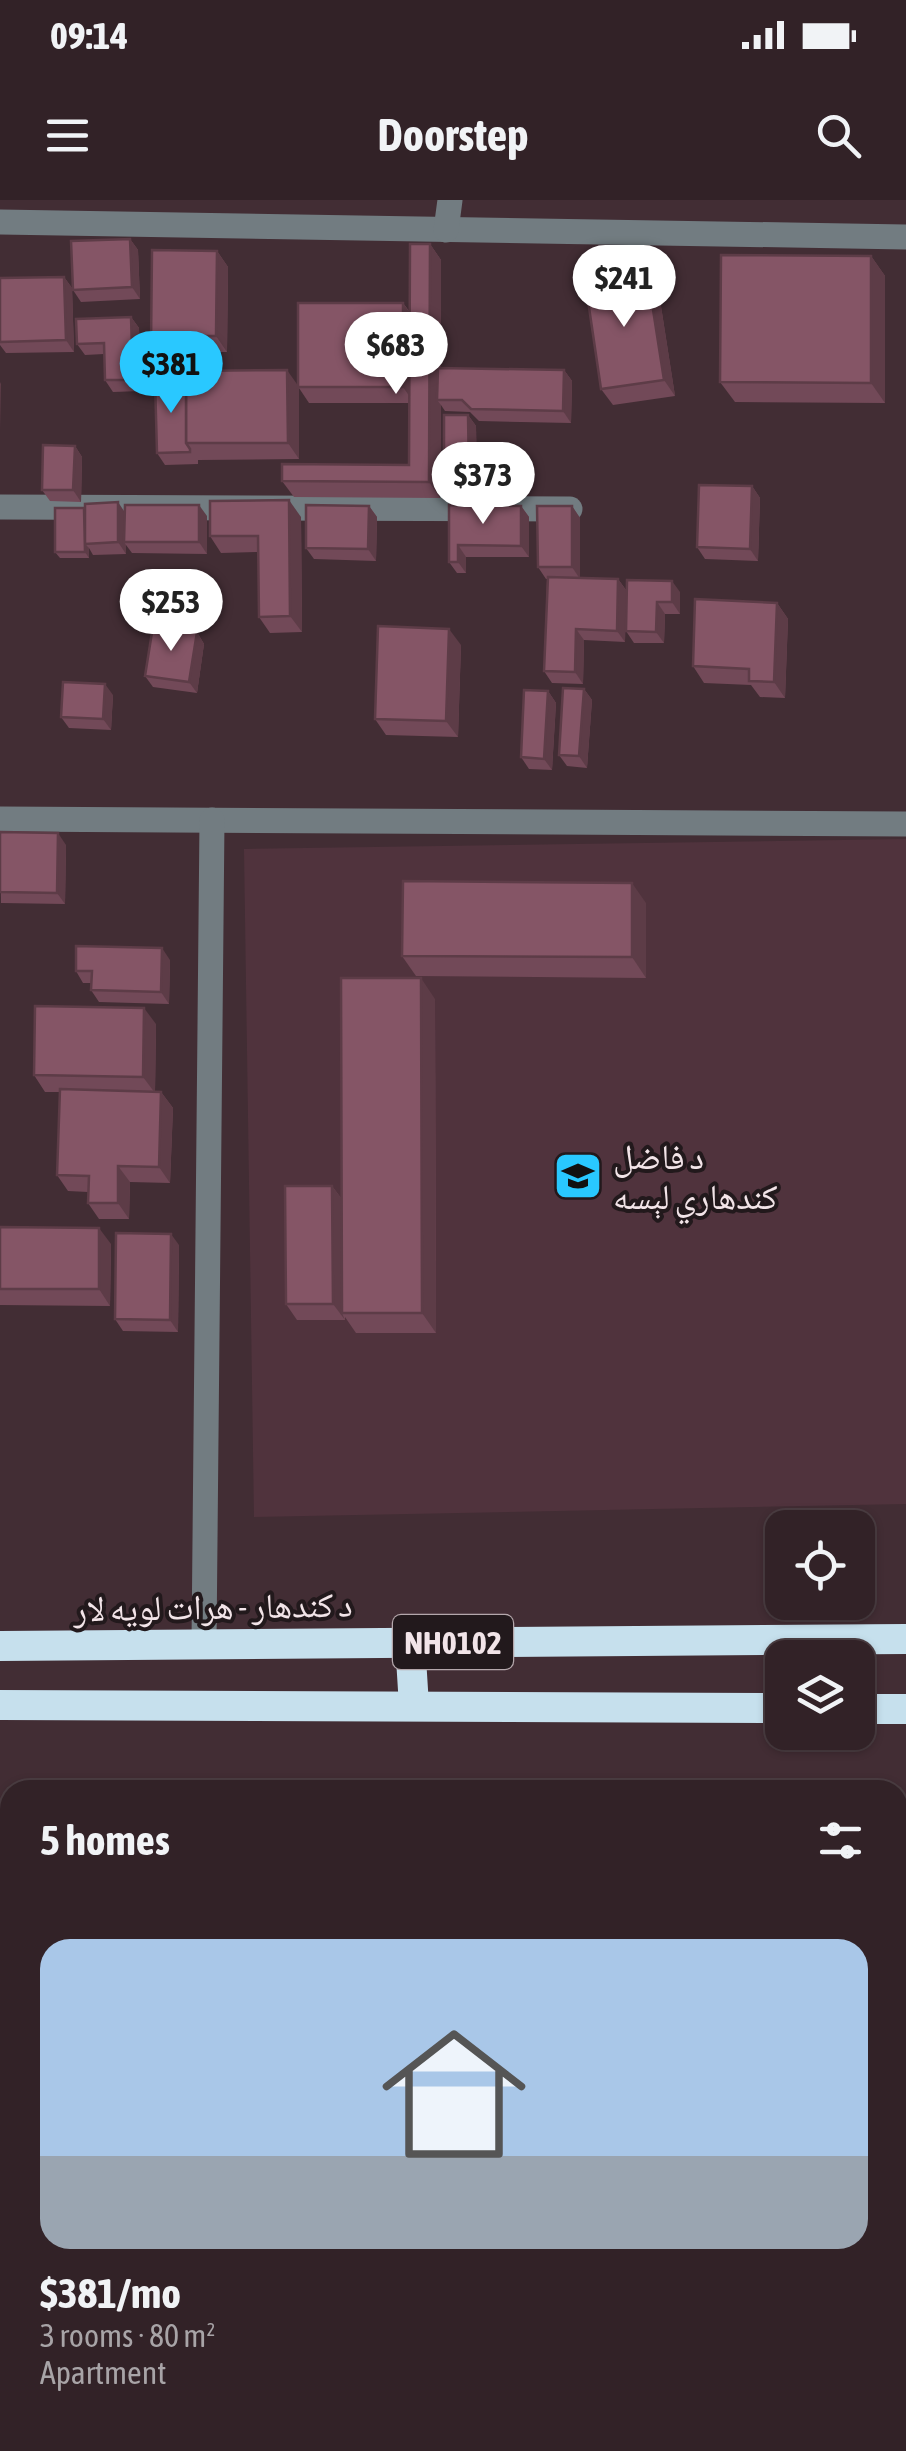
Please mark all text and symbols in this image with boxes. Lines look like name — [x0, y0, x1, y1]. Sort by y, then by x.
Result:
text: 09:14 — [50, 14, 128, 57]
icon: menu — [40, 108, 95, 163]
icon: search — [811, 108, 866, 163]
text: Doorstep — [378, 109, 528, 161]
pin: $241 — [565, 245, 683, 330]
text: $241 — [595, 259, 653, 296]
pin: $683 — [337, 312, 455, 397]
text: $683 — [367, 326, 425, 363]
pin: $381 — [112, 331, 230, 416]
text: $381 — [142, 345, 200, 382]
pin: $373 — [424, 442, 542, 527]
text: $373 — [454, 456, 512, 493]
pin: $253 — [112, 569, 230, 654]
text: $253 — [142, 583, 200, 620]
place label: د فاضل کندهاري لېسه — [613, 1136, 778, 1225]
school or university icon: د فاضل کندهاري لېسه — [552, 1150, 604, 1202]
map controls — [765, 1510, 875, 1750]
button: locate — [765, 1510, 875, 1620]
street label: د کندهار - هرات لويه لار — [72, 1584, 353, 1629]
road number: NH0102 — [393, 1615, 513, 1669]
button: layers — [765, 1640, 875, 1750]
icon: filters — [813, 1813, 868, 1868]
text: 5 homes — [40, 1816, 170, 1864]
icon: home — [364, 2004, 544, 2184]
text: $381/mo — [40, 2269, 181, 2317]
text: 3 rooms · 80 m² — [40, 2317, 215, 2354]
text: Apartment — [40, 2354, 166, 2391]

